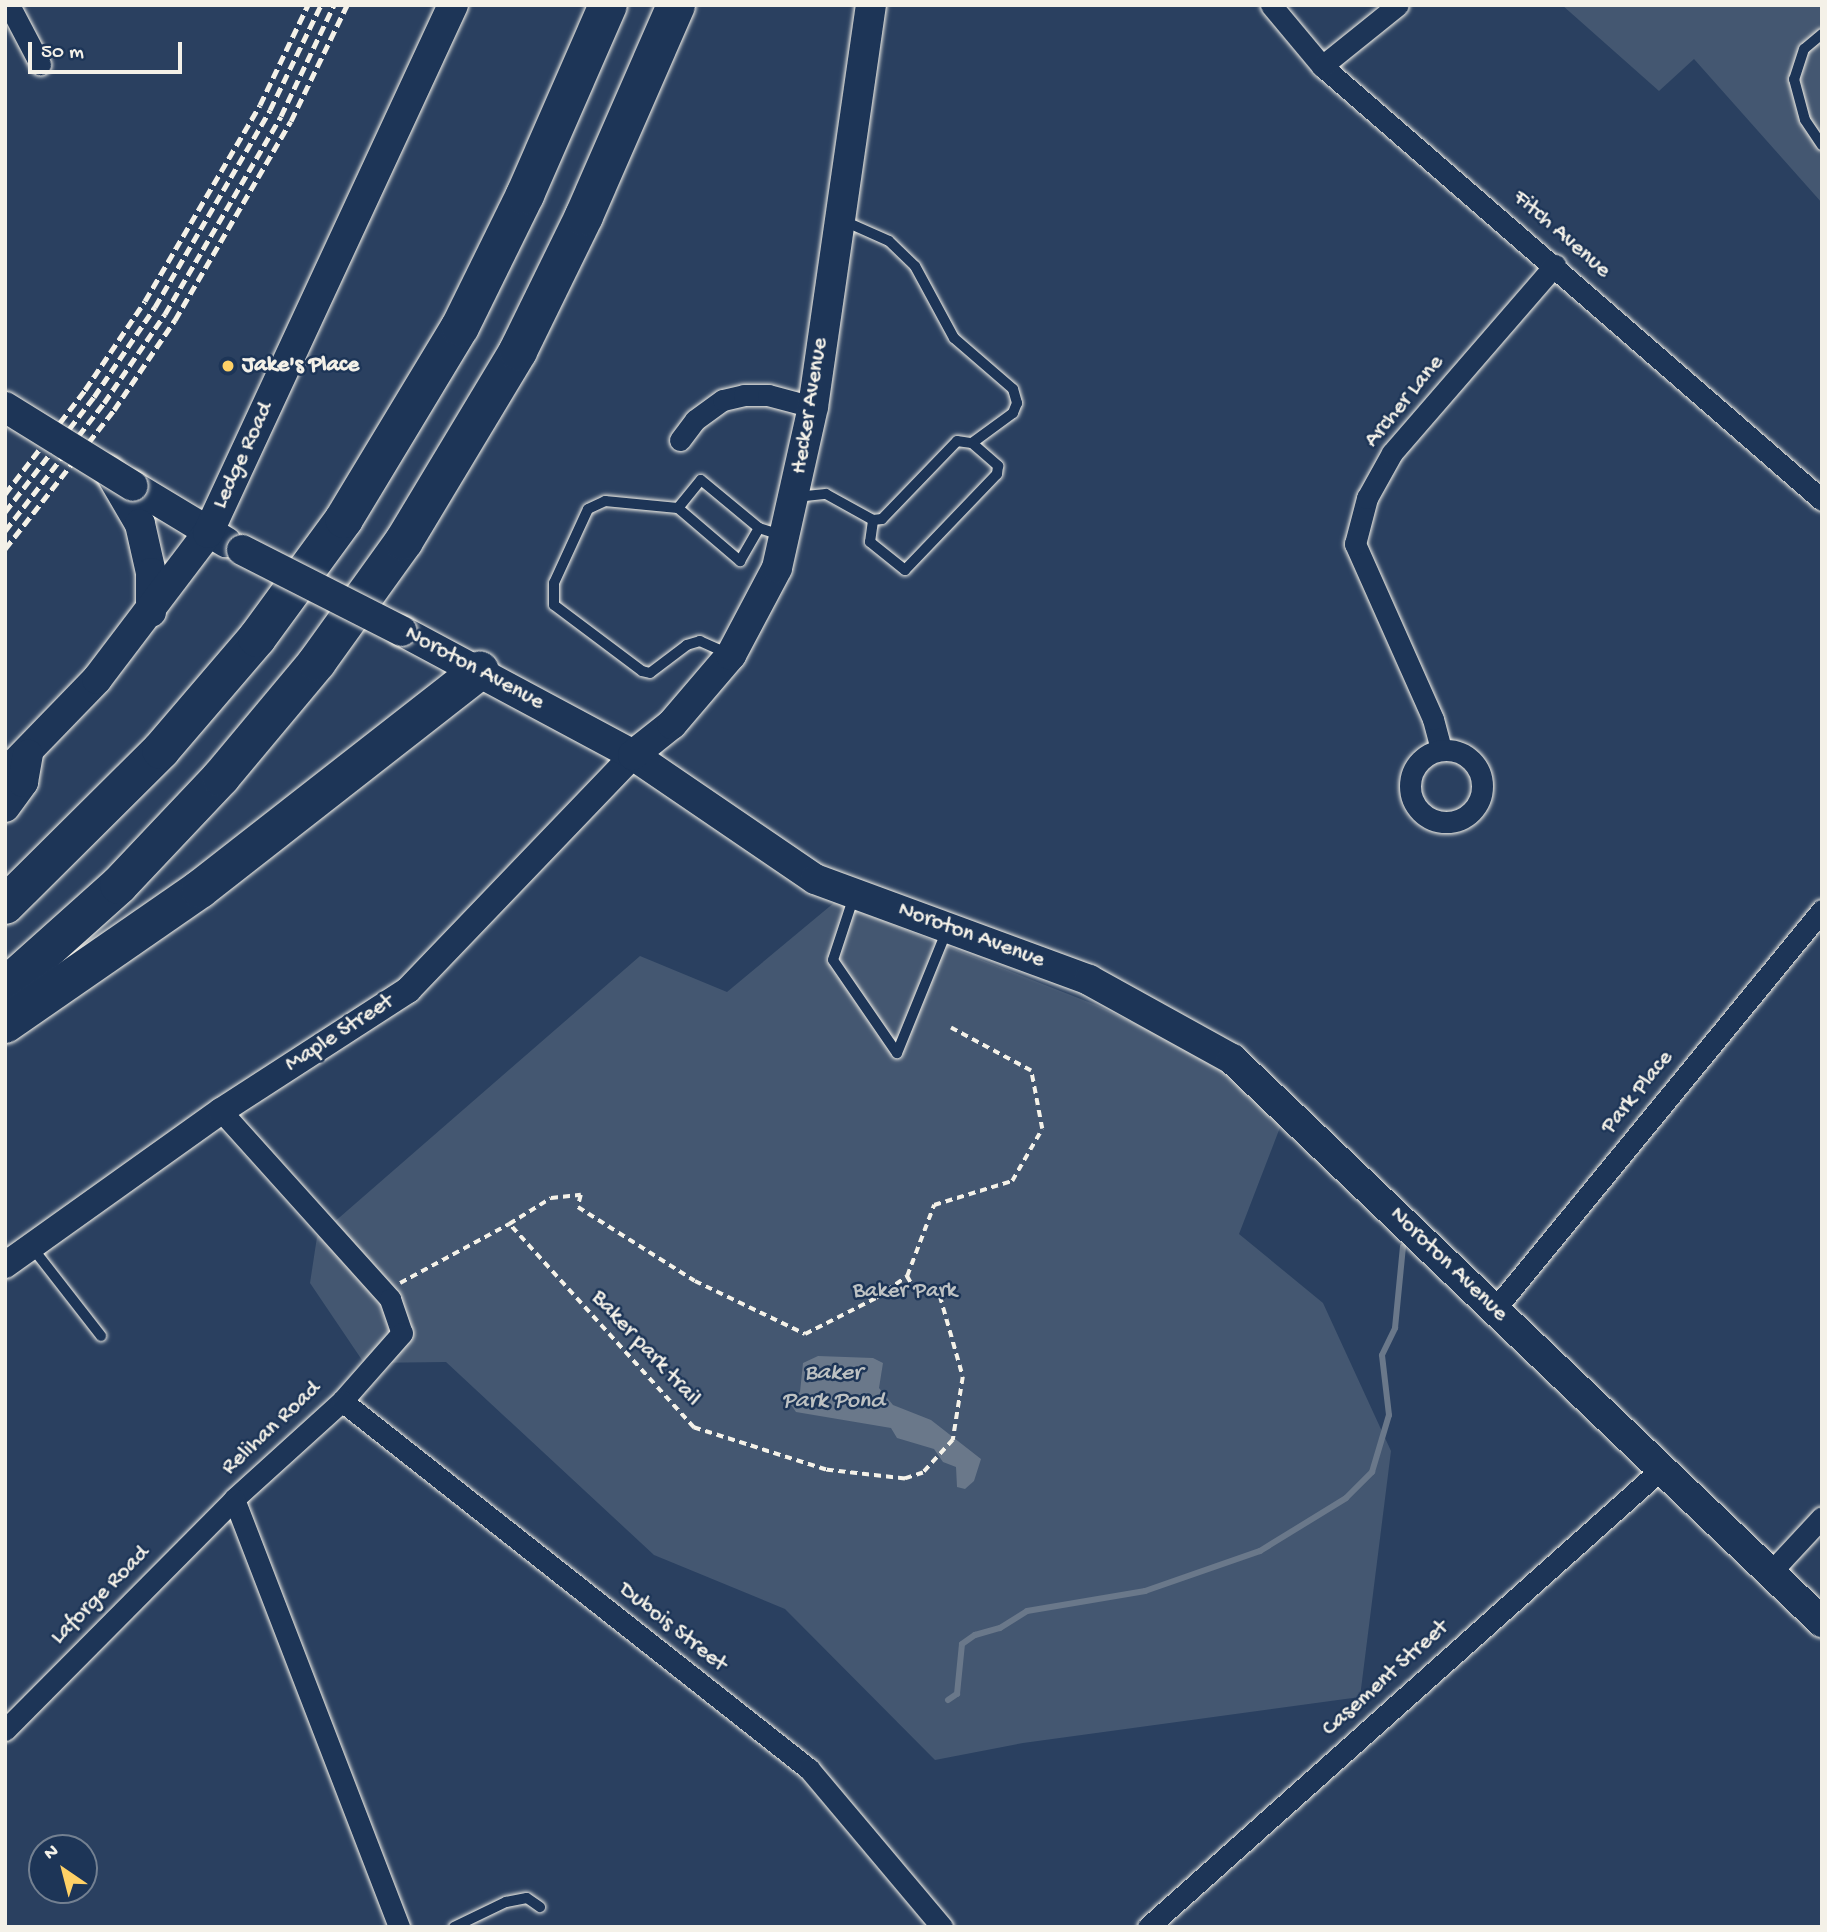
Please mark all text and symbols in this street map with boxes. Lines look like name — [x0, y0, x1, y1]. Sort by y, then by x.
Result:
scale bar — [32, 28, 186, 72]
text: 50 m — [41, 41, 84, 66]
street label: Fitch Avenue — [1506, 185, 1616, 285]
street label: Hecker Avenue — [787, 336, 835, 476]
street label: Archer Lane — [1359, 350, 1451, 454]
place label: Jake's Place — [242, 352, 359, 380]
marker: Jake's Place — [220, 358, 236, 374]
street label: Ledge Road — [207, 398, 281, 514]
street label: Noroton Avenue — [400, 621, 548, 717]
street label: Noroton Avenue — [894, 897, 1048, 975]
street label: Maple Street — [281, 989, 399, 1079]
street label: Park Place — [1596, 1046, 1680, 1140]
street label: Noroton Avenue — [1383, 1202, 1513, 1328]
park label: Baker Park — [853, 1278, 957, 1306]
street label: Baker park trail — [584, 1285, 706, 1413]
water label: Baker Park Pond — [782, 1360, 884, 1416]
street label: Relihan Road — [217, 1376, 327, 1482]
street label: Laforge Road — [46, 1541, 156, 1651]
street label: Dubois Street — [612, 1577, 732, 1679]
street label: Casement Street — [1317, 1615, 1455, 1743]
north arrow — [28, 1834, 98, 1904]
text: N — [40, 1840, 63, 1866]

